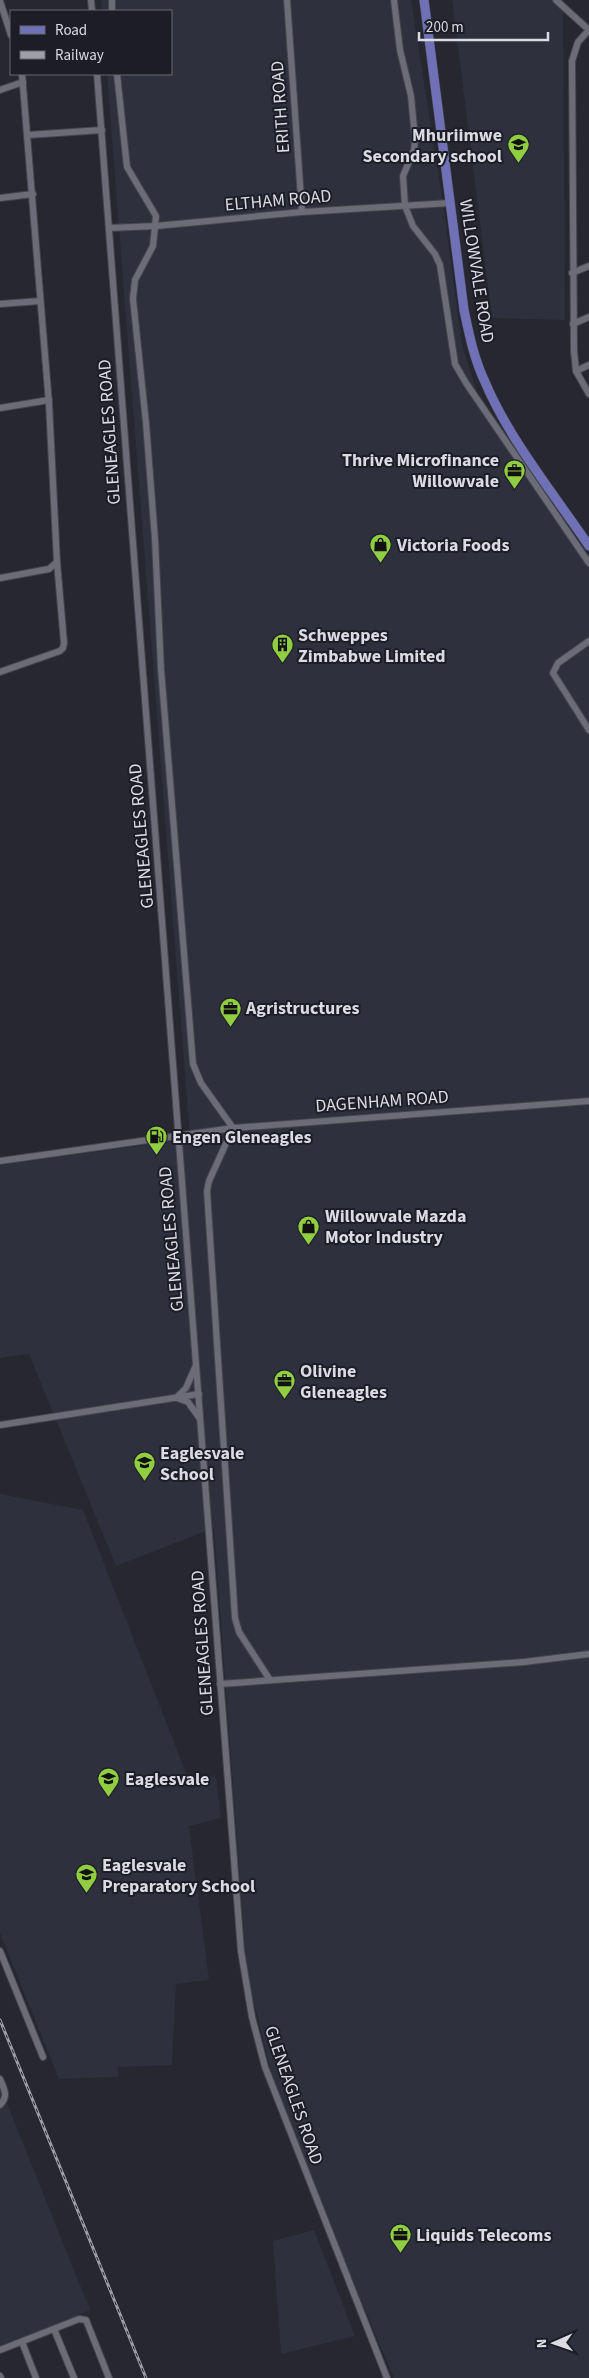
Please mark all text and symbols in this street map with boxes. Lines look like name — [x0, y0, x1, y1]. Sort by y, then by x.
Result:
legend — [10, 10, 172, 75]
scale bar — [419, 10, 548, 42]
text: 200 m — [426, 17, 464, 38]
text: Road — [55, 20, 87, 41]
text: Railway — [55, 45, 104, 66]
street label: ERITH ROAD — [265, 60, 296, 154]
place label: Mhuriimwe Secondary school — [363, 123, 502, 169]
school or university icon: Mhuriimwe Secondary school — [506, 133, 530, 164]
street label: ELTHAM ROAD — [224, 183, 332, 218]
street label: WILLOWVALE ROAD — [453, 197, 500, 345]
street label: GLENEAGLES ROAD — [92, 359, 127, 505]
place label: Thrive Microfinance Willowvale — [342, 448, 499, 494]
office icon: Thrive Microfinance Willowvale — [503, 458, 527, 489]
shop icon: Victoria Foods — [369, 533, 393, 564]
place label: Victoria Foods — [396, 533, 509, 558]
place label: Schweppes Zimbabwe Limited — [298, 623, 446, 669]
building icon: Schweppes Zimbabwe Limited — [270, 633, 294, 664]
street label: GLENEAGLES ROAD — [123, 762, 160, 910]
office icon: Agristructures — [218, 996, 242, 1027]
place label: Agristructures — [245, 996, 360, 1021]
street label: DAGENHAM ROAD — [314, 1084, 450, 1119]
fuel station icon: Engen Gleneagles — [144, 1125, 168, 1156]
place label: Engen Gleneagles — [172, 1125, 312, 1150]
street label: GLENEAGLES ROAD — [153, 1165, 190, 1313]
place label: Willowvale Mazda Motor Industry — [325, 1204, 466, 1250]
shop icon: Willowvale Mazda Motor Industry — [297, 1214, 321, 1245]
place label: Olivine Gleneagles — [300, 1359, 387, 1405]
office icon: Olivine Gleneagles — [272, 1369, 296, 1400]
place label: Eaglesvale School — [160, 1441, 244, 1487]
school or university icon: Eaglesvale School — [132, 1451, 156, 1482]
street label: GLENEAGLES ROAD — [185, 1570, 220, 1716]
school or university icon: Eaglesvale — [97, 1767, 121, 1798]
place label: Eaglesvale — [125, 1767, 209, 1792]
place label: Eaglesvale Preparatory School — [102, 1853, 255, 1899]
school or university icon: Eaglesvale Preparatory School — [74, 1863, 98, 1894]
street label: GLENEAGLES ROAD — [258, 2022, 329, 2168]
office icon: Liquids Telecoms — [388, 2223, 412, 2254]
place label: Liquids Telecoms — [416, 2223, 551, 2248]
north arrow — [529, 2318, 579, 2368]
text: N — [532, 2338, 552, 2348]

